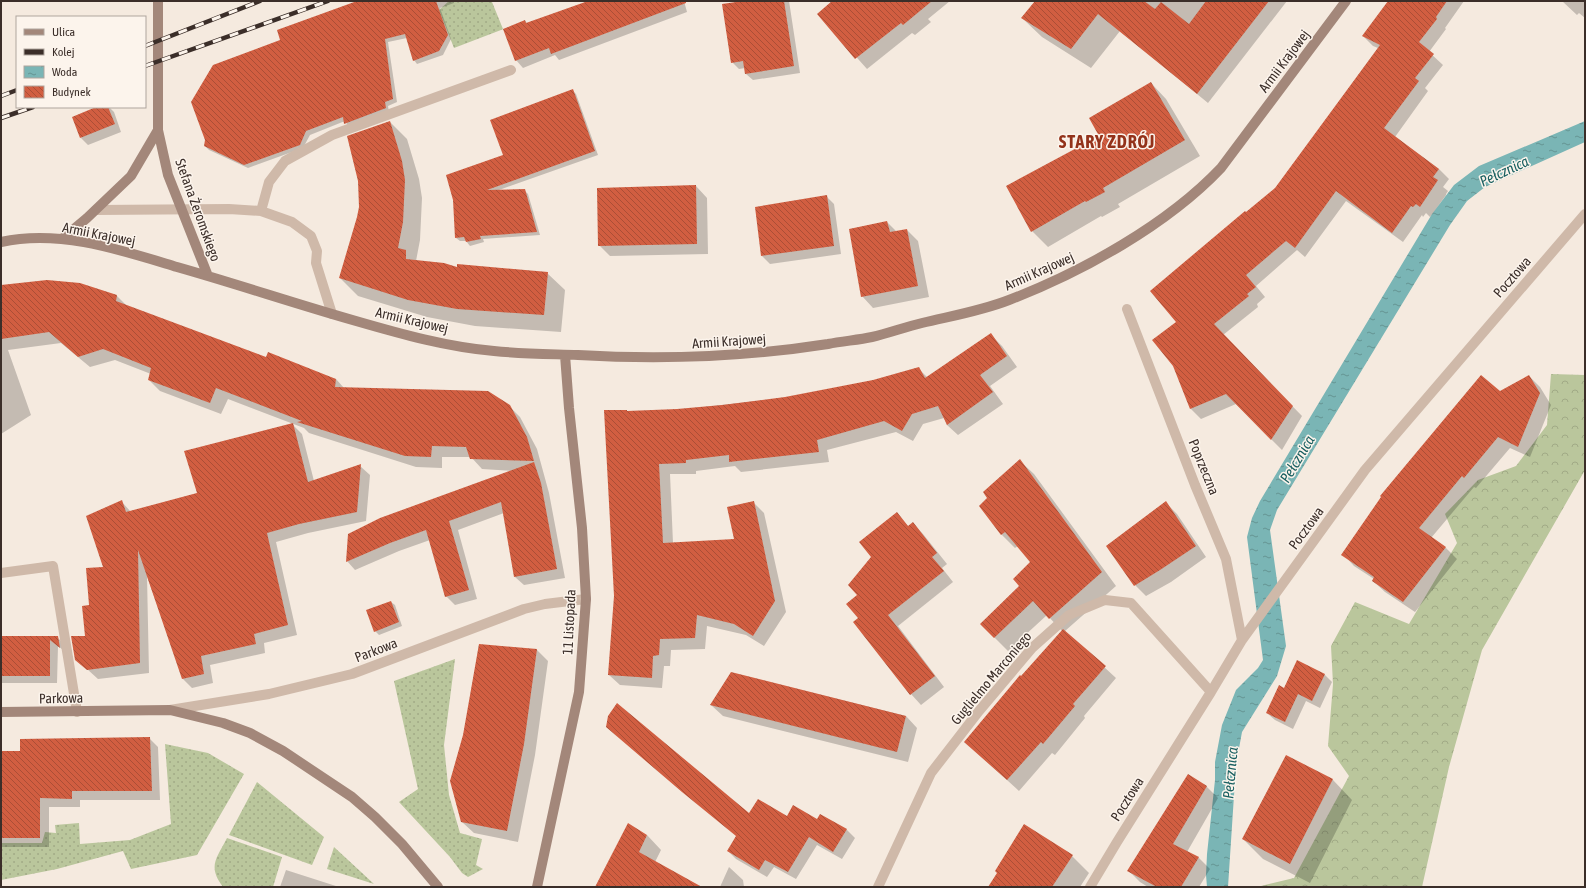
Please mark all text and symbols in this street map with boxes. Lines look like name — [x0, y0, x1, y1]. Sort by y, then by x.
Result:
legend — [16, 16, 146, 108]
text: Ulica — [52, 25, 75, 39]
street label: Armii Krajowej — [1255, 27, 1313, 95]
text: Kolej — [52, 45, 75, 59]
text: Woda — [52, 65, 77, 79]
text: Budynek — [52, 85, 91, 99]
district label: STARY ZDRÓJ — [1059, 131, 1155, 152]
water label: Pełcznica — [1477, 152, 1531, 190]
street label: Stefana Żeromskiego — [172, 157, 224, 263]
street label: Armii Krajowej — [61, 219, 137, 249]
street label: Armii Krajowej — [1002, 249, 1076, 293]
street label: Pocztowa — [1490, 253, 1534, 301]
street label: Armii Krajowej — [374, 304, 450, 336]
street label: Armii Krajowej — [691, 330, 767, 352]
water label: Pełcznica — [1276, 432, 1318, 486]
street label: Poprzeczna — [1186, 437, 1222, 497]
street label: Pocztowa — [1285, 504, 1327, 552]
street label: 11 Listopada — [559, 589, 579, 655]
street label: Guglielmo Marconiego — [948, 628, 1034, 728]
street label: Parkowa — [352, 635, 400, 665]
street label: Parkowa — [39, 690, 83, 706]
water label: Pełcznica — [1219, 746, 1241, 800]
street label: Pocztowa — [1107, 774, 1147, 824]

